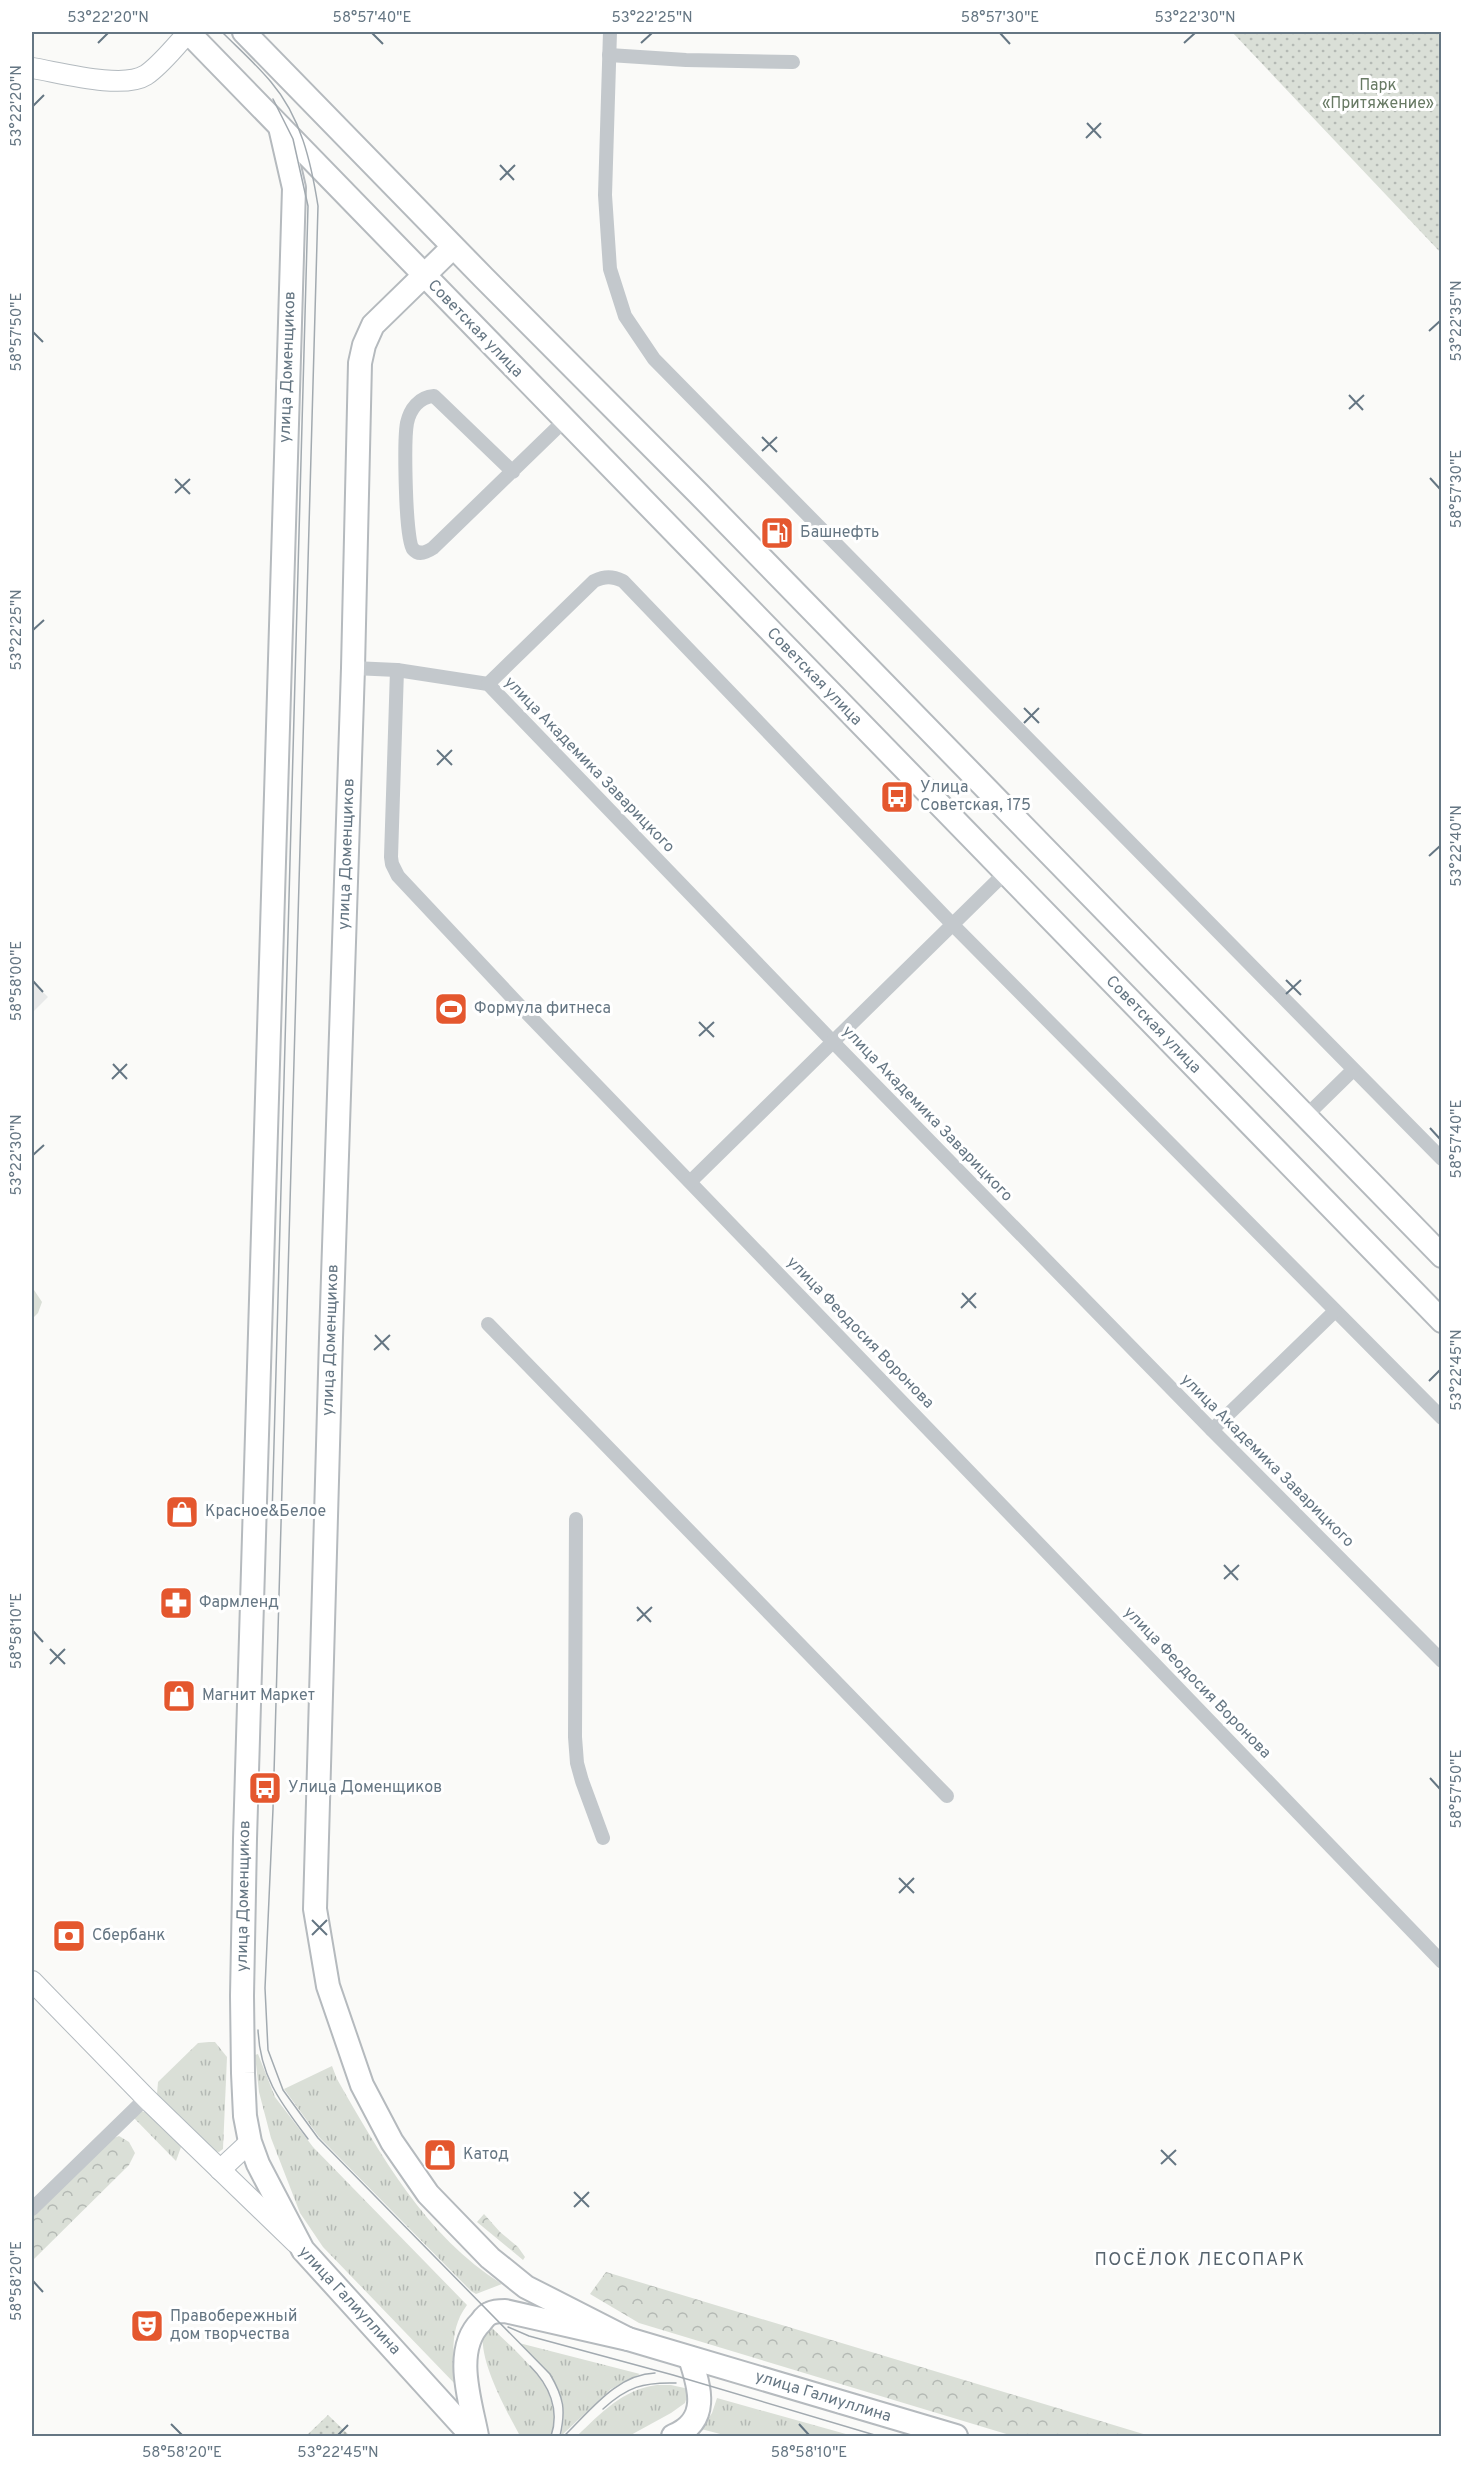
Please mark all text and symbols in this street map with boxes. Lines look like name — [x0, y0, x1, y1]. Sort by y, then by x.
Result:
text: 53°22'20"N — [67, 9, 149, 28]
text: 58°57'40"E — [333, 9, 411, 28]
text: 53°22'25"N — [611, 9, 693, 28]
text: 58°57'30"E — [961, 9, 1039, 28]
text: 53°22'30"N — [1154, 9, 1236, 28]
text: 53°22'20"N — [8, 65, 27, 147]
park label: Парк «Притяжение» — [1322, 76, 1434, 114]
street label: Советская улица — [423, 276, 527, 382]
text: 53°22'35"N — [1448, 280, 1467, 362]
street label: улица Доменщиков — [275, 291, 301, 443]
text: 58°57'50"E — [8, 293, 27, 371]
text: 58°57'30"E — [1448, 450, 1467, 528]
fuel station icon: Башнефть — [759, 515, 795, 551]
place label: Башнефть — [800, 523, 879, 543]
text: 53°22'25"N — [8, 589, 27, 671]
street label: Советская улица — [762, 624, 866, 730]
street label: улица Академика Заварицкого — [499, 673, 679, 857]
street label: улица Доменщиков — [334, 778, 360, 930]
place label: Улица Советская, 175 — [920, 778, 1031, 816]
bus stop icon: Улица Советская, 175 — [879, 779, 915, 815]
text: 53°22'40"N — [1448, 805, 1467, 887]
text: 58°58'00"E — [8, 941, 27, 1021]
street label: Советская улица — [1101, 972, 1205, 1078]
sports icon: Формула фитнеса — [433, 991, 469, 1027]
place label: Формула фитнеса — [474, 999, 611, 1019]
street label: улица Академика Заварицкого — [837, 1022, 1017, 1206]
text: 58°57'40"E — [1448, 1100, 1467, 1178]
text: 53°22'30"N — [8, 1114, 27, 1196]
street label: улица Феодосия Воронова — [782, 1253, 938, 1413]
street label: улица Доменщиков — [318, 1264, 344, 1416]
text: 53°22'45"N — [1448, 1329, 1467, 1411]
street label: улица Академика Заварицкого — [1176, 1370, 1358, 1552]
shop icon: Красное&Белое — [164, 1494, 200, 1530]
place label: Красное&Белое — [205, 1502, 326, 1522]
pharmacy icon: Фармленд — [158, 1585, 194, 1621]
text: 58°58'10"E — [8, 1593, 27, 1669]
place label: Фармленд — [199, 1593, 279, 1613]
street label: улица Феодосия Воронова — [1119, 1603, 1275, 1763]
shop icon: Магнит Маркет — [161, 1678, 197, 1714]
place label: Магнит Маркет — [202, 1686, 315, 1706]
text: 58°57'50"E — [1448, 1750, 1467, 1828]
bus stop icon: Улица Доменщиков — [247, 1770, 283, 1806]
place label: Улица Доменщиков — [288, 1778, 442, 1798]
street label: улица Доменщиков — [233, 1820, 255, 1972]
bank icon: Сбербанк — [51, 1918, 87, 1954]
place label: Сбербанк — [92, 1926, 165, 1946]
shop icon: Катод — [422, 2137, 458, 2173]
place label: Катод — [463, 2145, 509, 2165]
text: 58°58'20"E — [8, 2241, 27, 2321]
street label: улица Галиуллина — [293, 2242, 405, 2360]
district label: ПОСЁЛОК ЛЕСОПАРК — [1094, 2247, 1306, 2272]
place label: Правобережный дом творчества — [170, 2307, 297, 2345]
theatre icon: Правобережный дом творчества — [129, 2308, 165, 2344]
street label: улица Галиуллина — [752, 2367, 894, 2427]
text: 58°58'20"E — [142, 2444, 222, 2463]
text: 53°22'45"N — [297, 2444, 379, 2463]
text: 58°58'10"E — [771, 2444, 847, 2463]

